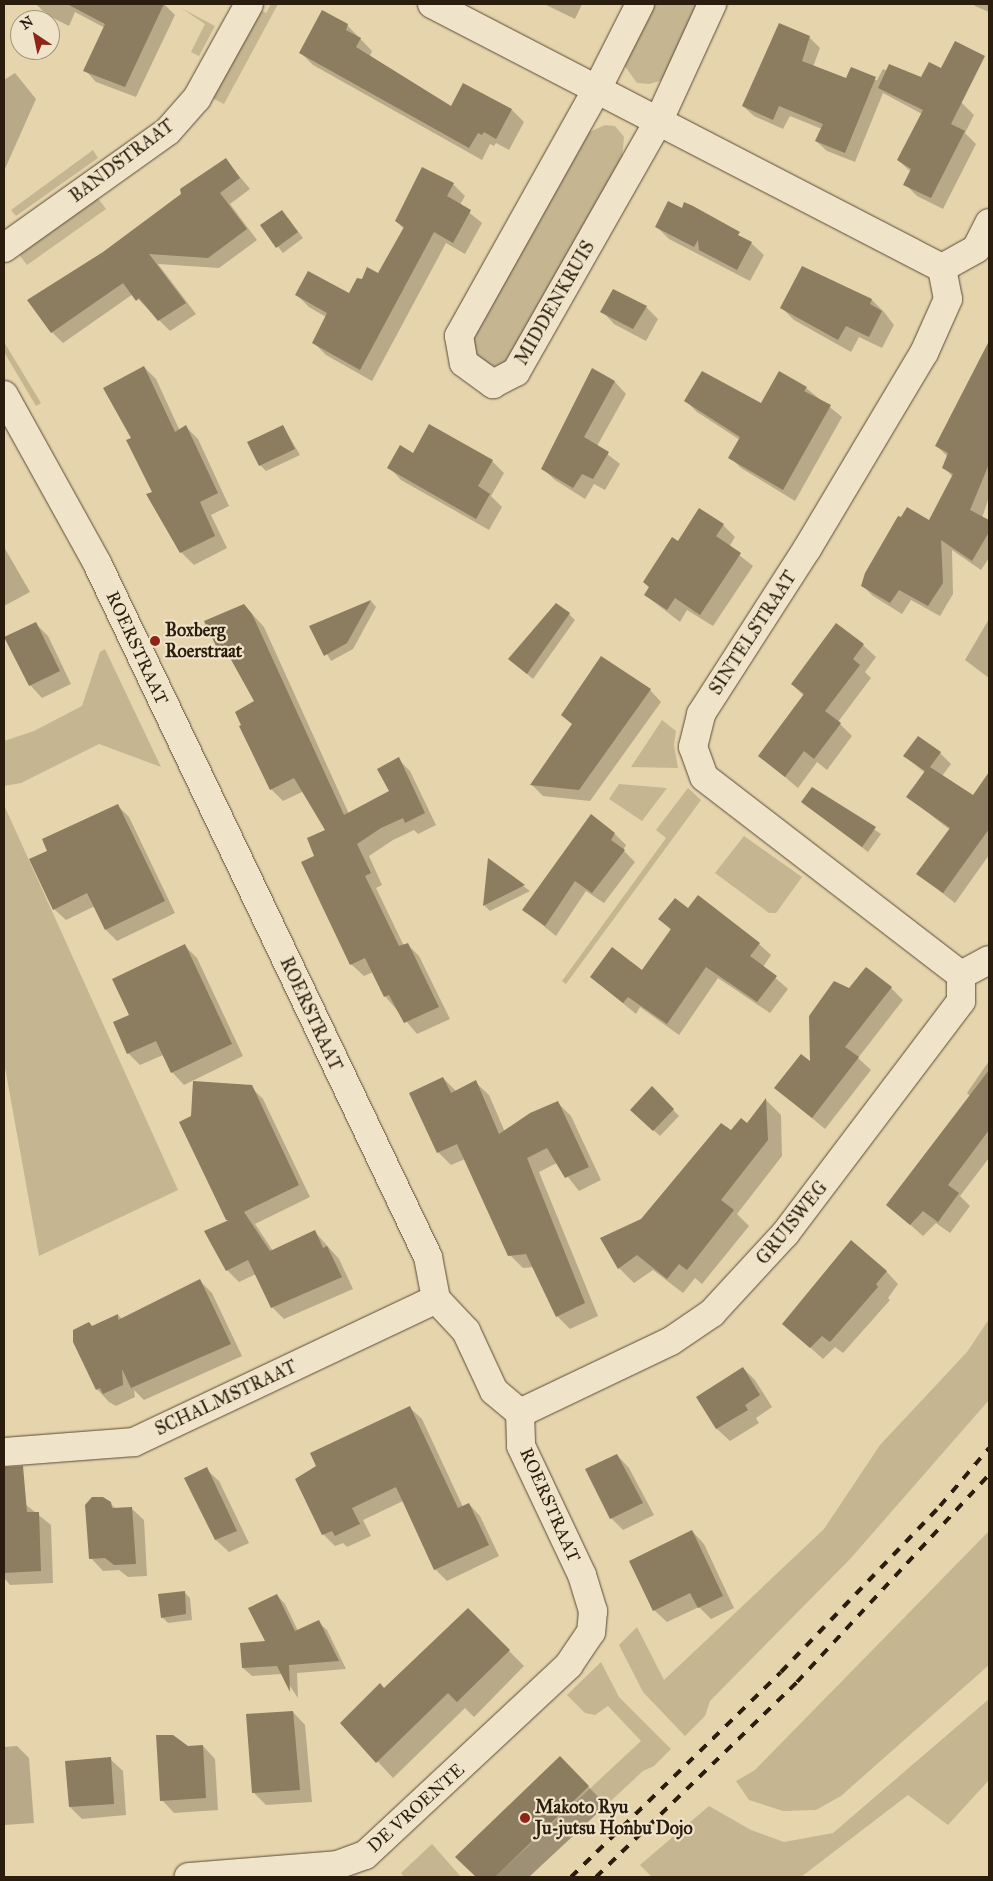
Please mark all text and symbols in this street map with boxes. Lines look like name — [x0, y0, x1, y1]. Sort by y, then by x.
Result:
north arrow — [10, 10, 60, 60]
text: N — [17, 13, 37, 33]
street label: BANDSTRAAT — [66, 115, 178, 207]
street label: MIDDENKRUIS — [511, 237, 599, 369]
street label: SINTELSTRAAT — [705, 567, 801, 699]
street label: ROERSTRAAT — [101, 588, 173, 708]
place label: Boxberg Roerstraat — [165, 620, 242, 662]
marker: Boxberg Roerstraat — [149, 635, 161, 647]
street label: ROERSTRAAT — [275, 954, 347, 1074]
street label: GRUISWEG — [752, 1177, 832, 1269]
street label: SCHALMSTRAAT — [152, 1356, 300, 1440]
street label: ROERSTRAAT — [515, 1445, 585, 1565]
street label: DE VROENTE — [363, 1759, 469, 1857]
place label: Makoto Ryu Ju-jutsu Honbu Dojo — [535, 1797, 693, 1840]
marker: Makoto Ryu Ju-jutsu Honbu Dojo — [519, 1812, 531, 1824]

